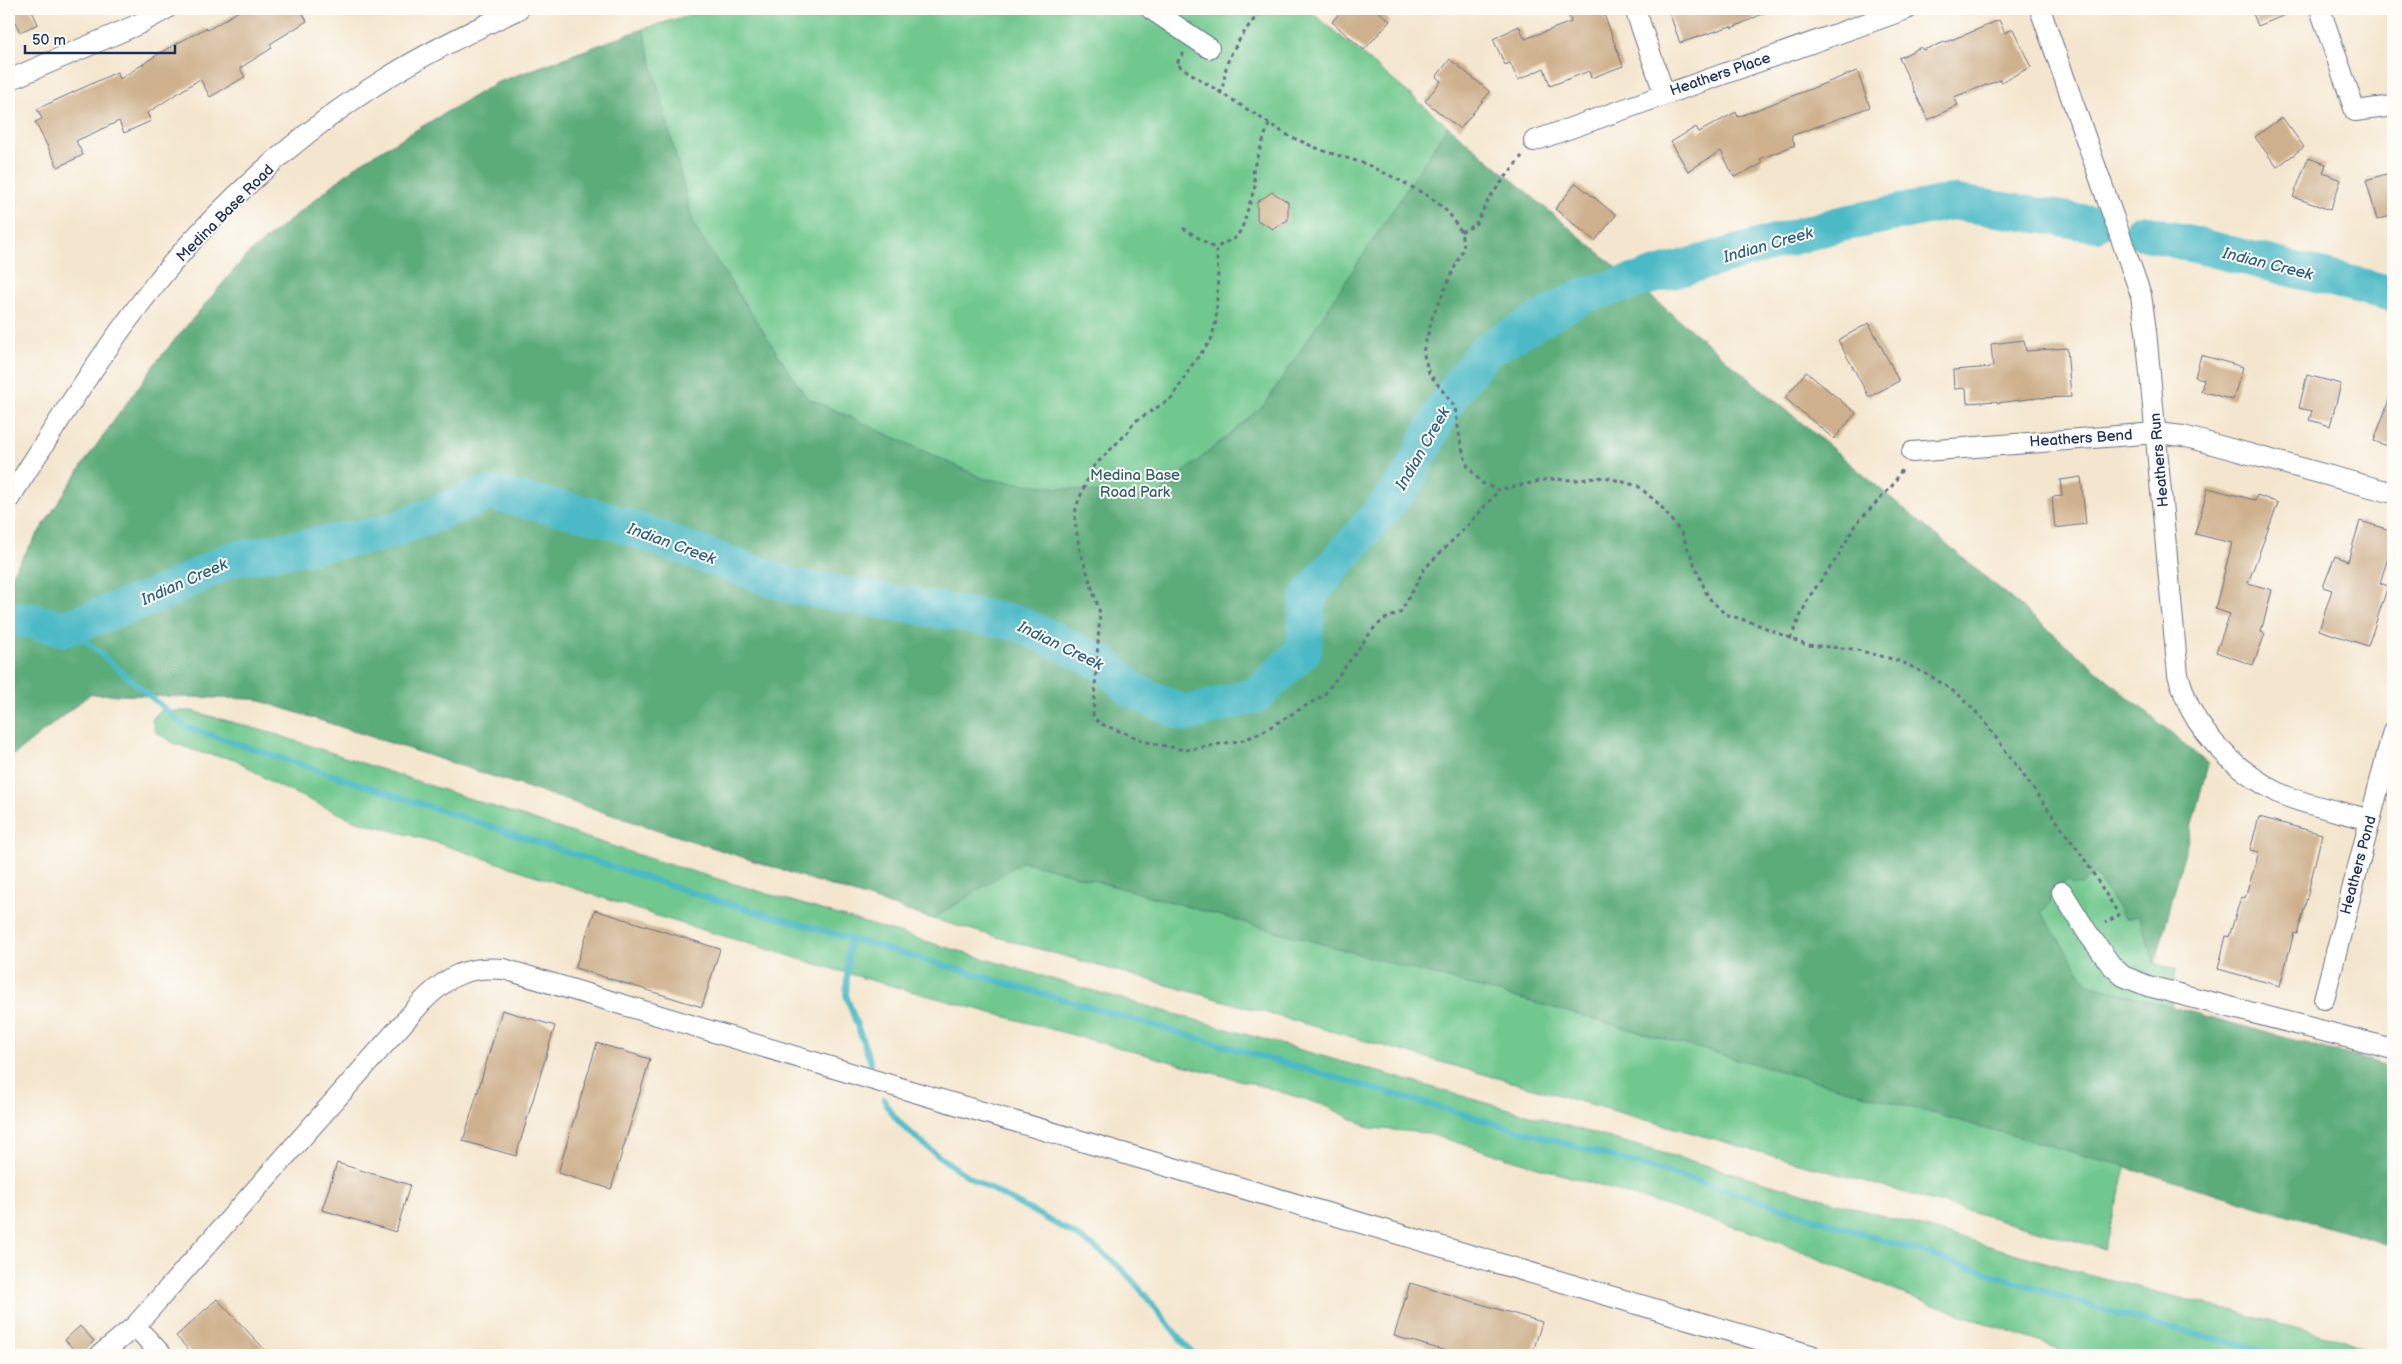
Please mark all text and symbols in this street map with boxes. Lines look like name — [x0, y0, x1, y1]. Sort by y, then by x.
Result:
scale bar — [25, 22, 175, 54]
text: 50 m — [32, 31, 66, 50]
street label: Heathers Place — [1667, 48, 1773, 101]
street label: Medina Base Road — [173, 161, 278, 266]
water label: Indian Creek — [1720, 223, 1817, 268]
water label: Indian Creek — [2220, 244, 2316, 285]
water label: Indian Creek — [1391, 403, 1455, 494]
street label: Heathers Run — [2146, 412, 2173, 508]
street label: Heathers Bend — [2029, 425, 2133, 452]
park label: Medina Base Road Park — [1090, 466, 1180, 502]
water label: Indian Creek — [624, 519, 719, 570]
water label: Indian Creek — [138, 554, 232, 610]
water label: Indian Creek — [1014, 617, 1107, 676]
street label: Heathers Pond — [2336, 814, 2381, 917]

